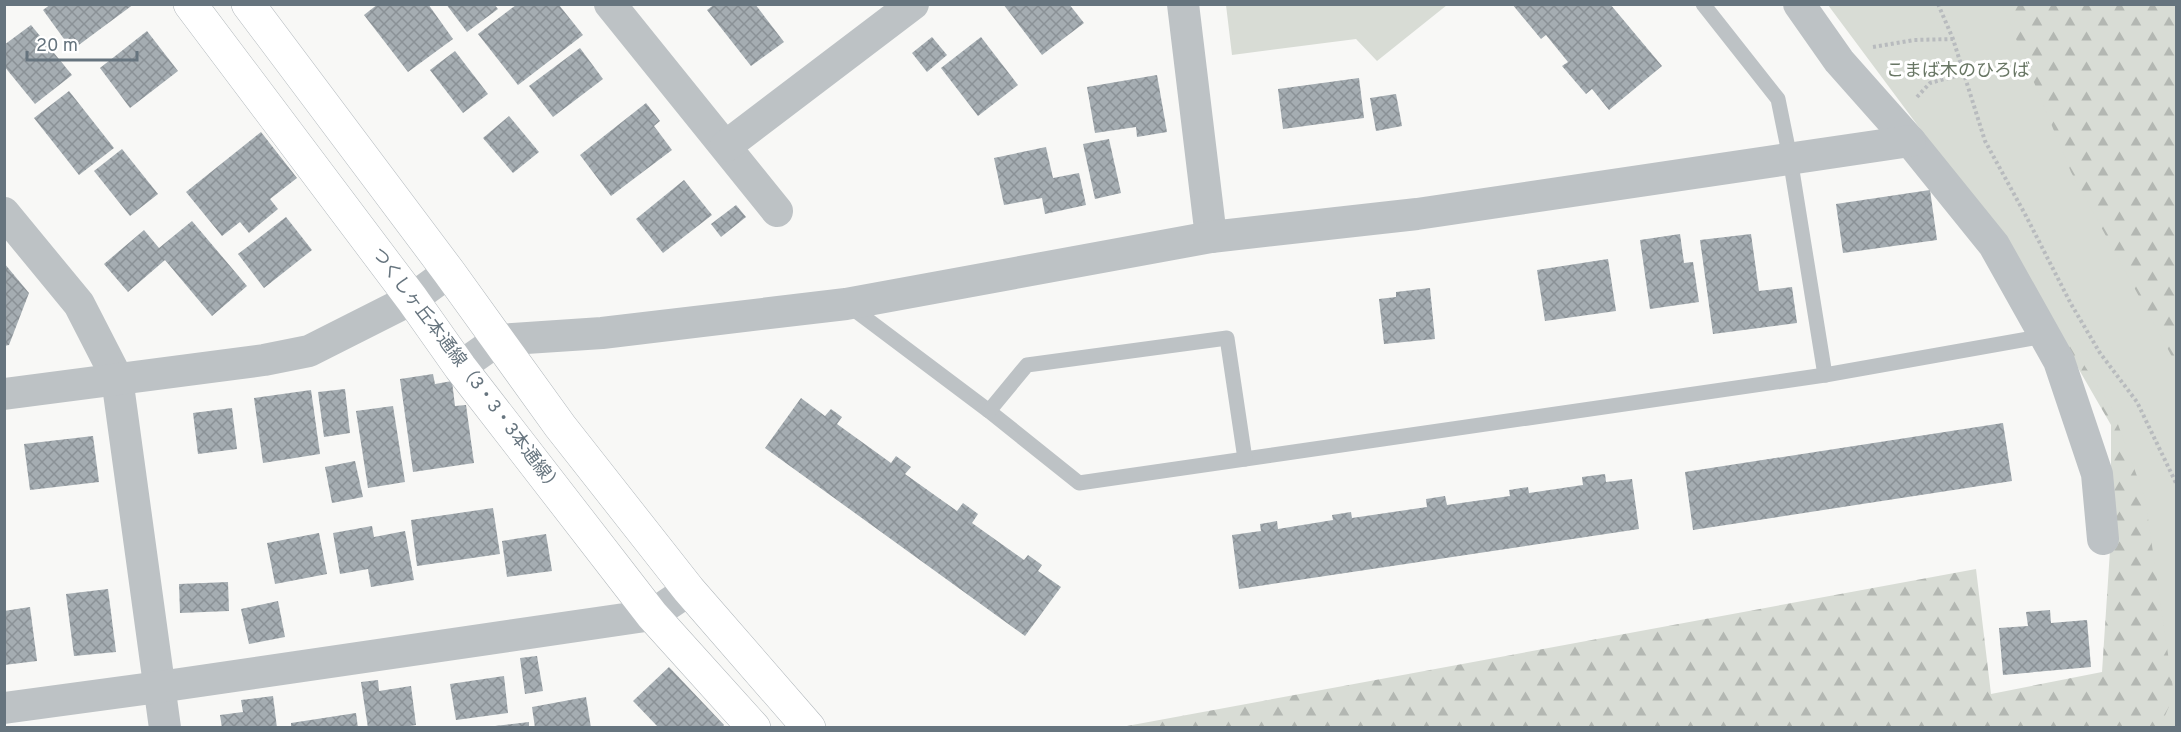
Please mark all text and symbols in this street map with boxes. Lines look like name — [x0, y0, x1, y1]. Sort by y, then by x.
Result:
scale bar — [27, 24, 136, 62]
text: 20 m — [36, 35, 78, 58]
park label: こまば木のひろば — [1886, 60, 2030, 83]
street label: つくしヶ丘本通線（3・3・3本通線） — [366, 243, 566, 499]

